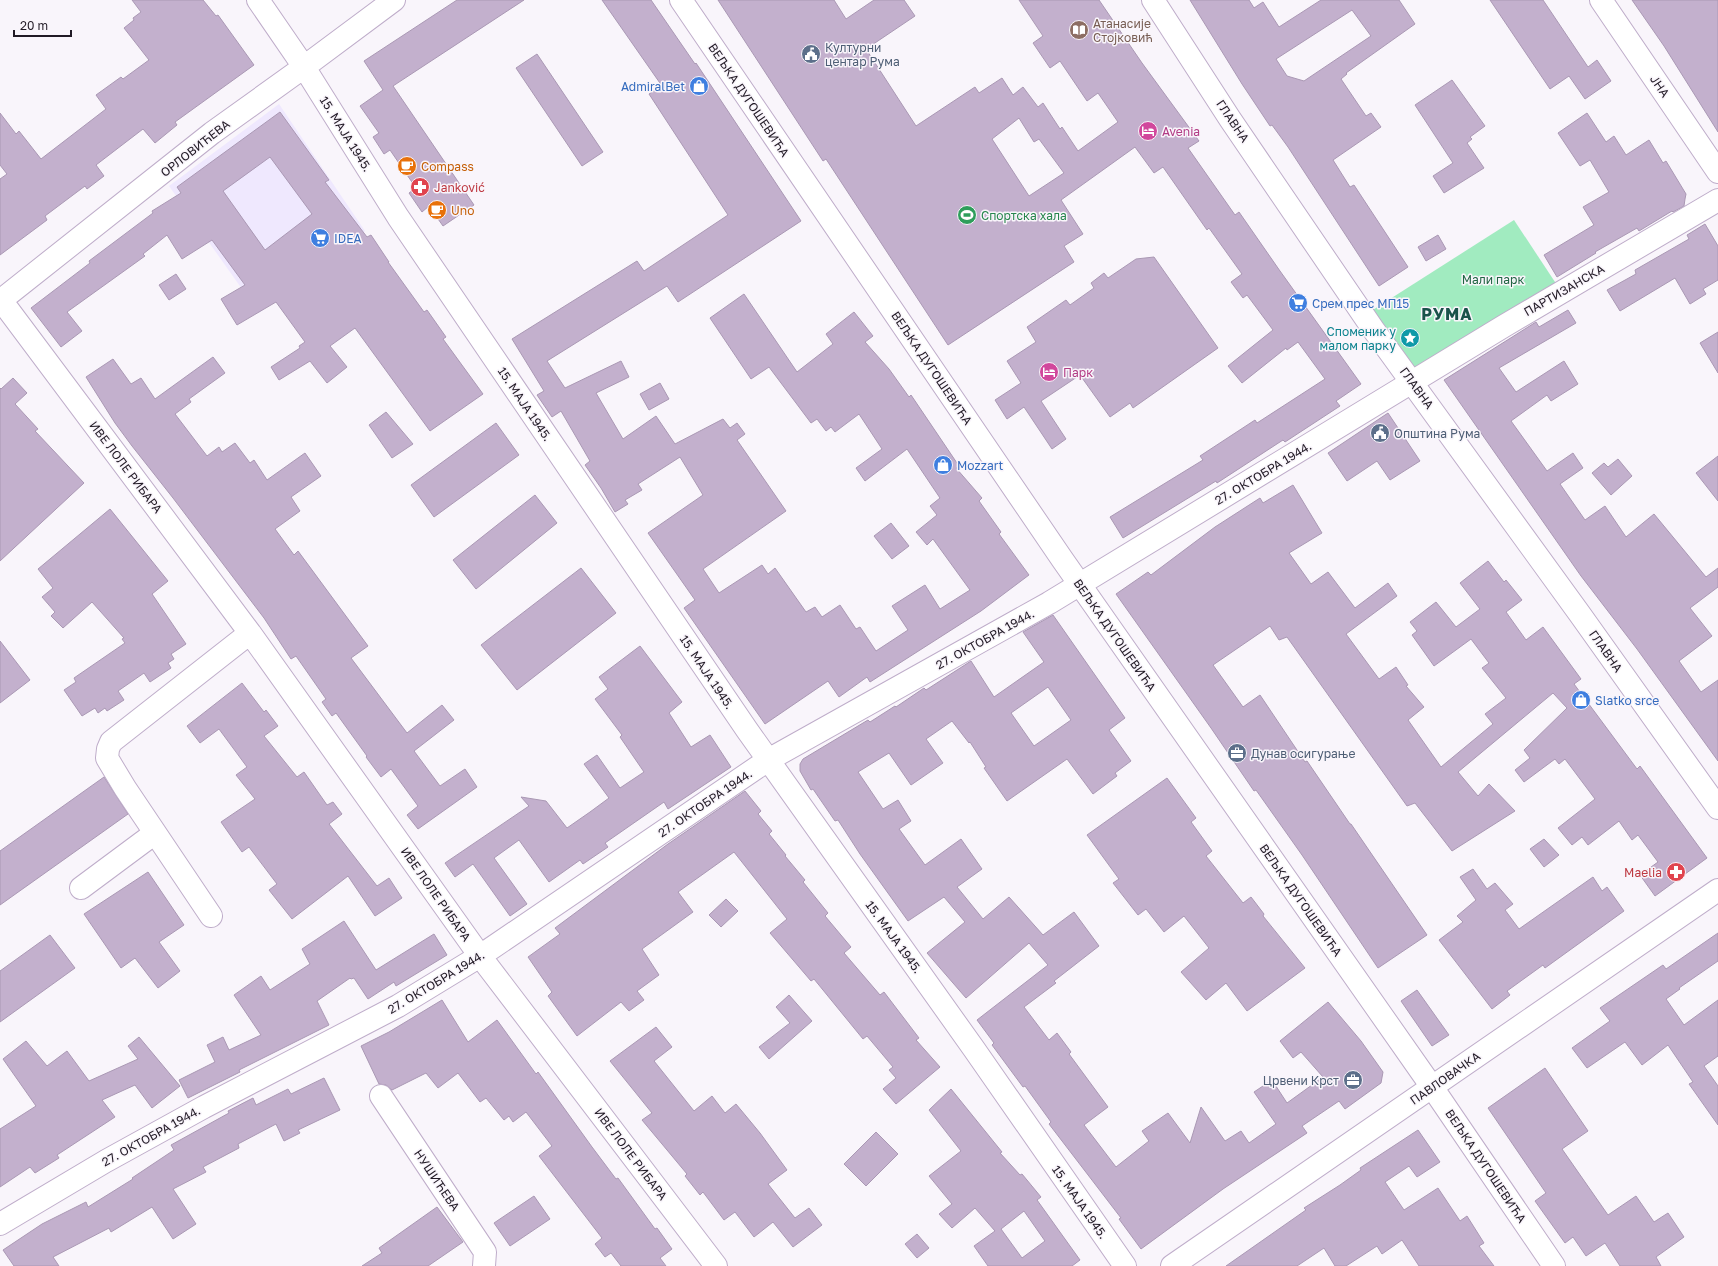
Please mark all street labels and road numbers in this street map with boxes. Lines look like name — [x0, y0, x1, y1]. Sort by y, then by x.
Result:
street label: ВЕЉКА ДУГОШЕВИЋА — [705, 40, 793, 160]
street label: ЈНА — [1647, 72, 1673, 100]
street label: 15. МАЈА 1945. — [317, 93, 375, 175]
street label: ГЛАВНА — [1213, 97, 1253, 145]
street label: ОРЛОВИЋЕВА — [157, 116, 233, 180]
street label: ПАРТИЗАНСКА — [1521, 261, 1607, 319]
street label: ВЕЉКА ДУГОШЕВИЋА — [888, 308, 976, 428]
street label: 15. МАЈА 1945. — [495, 364, 555, 444]
street label: ГЛАВНА — [1397, 364, 1437, 412]
street label: ИВЕ ЛОЛЕ РИБАРА — [86, 418, 166, 516]
street label: 27. ОКТОБРА 1944. — [1212, 438, 1314, 508]
street label: ВЕЉКА ДУГОШЕВИЋА — [1070, 576, 1160, 694]
street label: 27. ОКТОБРА 1944. — [933, 606, 1037, 672]
street label: ГЛАВНА — [1586, 627, 1626, 675]
street label: 15. МАЈА 1945. — [677, 632, 737, 712]
street label: 27. ОКТОБРА 1944. — [655, 766, 755, 840]
street label: ВЕЉКА ДУГОШЕВИЋА — [1256, 841, 1346, 959]
street label: ИВЕ ЛОЛЕ РИБАРА — [398, 844, 474, 944]
street label: 15. МАЈА 1945. — [863, 898, 925, 976]
street label: 27. ОКТОБРА 1944. — [385, 947, 487, 1017]
street label: ПАВЛОВАЧКА — [1407, 1048, 1483, 1108]
street label: 27. ОКТОБРА 1944. — [99, 1103, 203, 1169]
street label: ИВЕ ЛОЛЕ РИБАРА — [591, 1105, 671, 1203]
street label: ВЕЉКА ДУГОШЕВИЋА — [1442, 1106, 1530, 1226]
street label: НУШИЋЕВА — [411, 1146, 463, 1214]
street label: 15. МАЈА 1945. — [1049, 1162, 1111, 1242]

